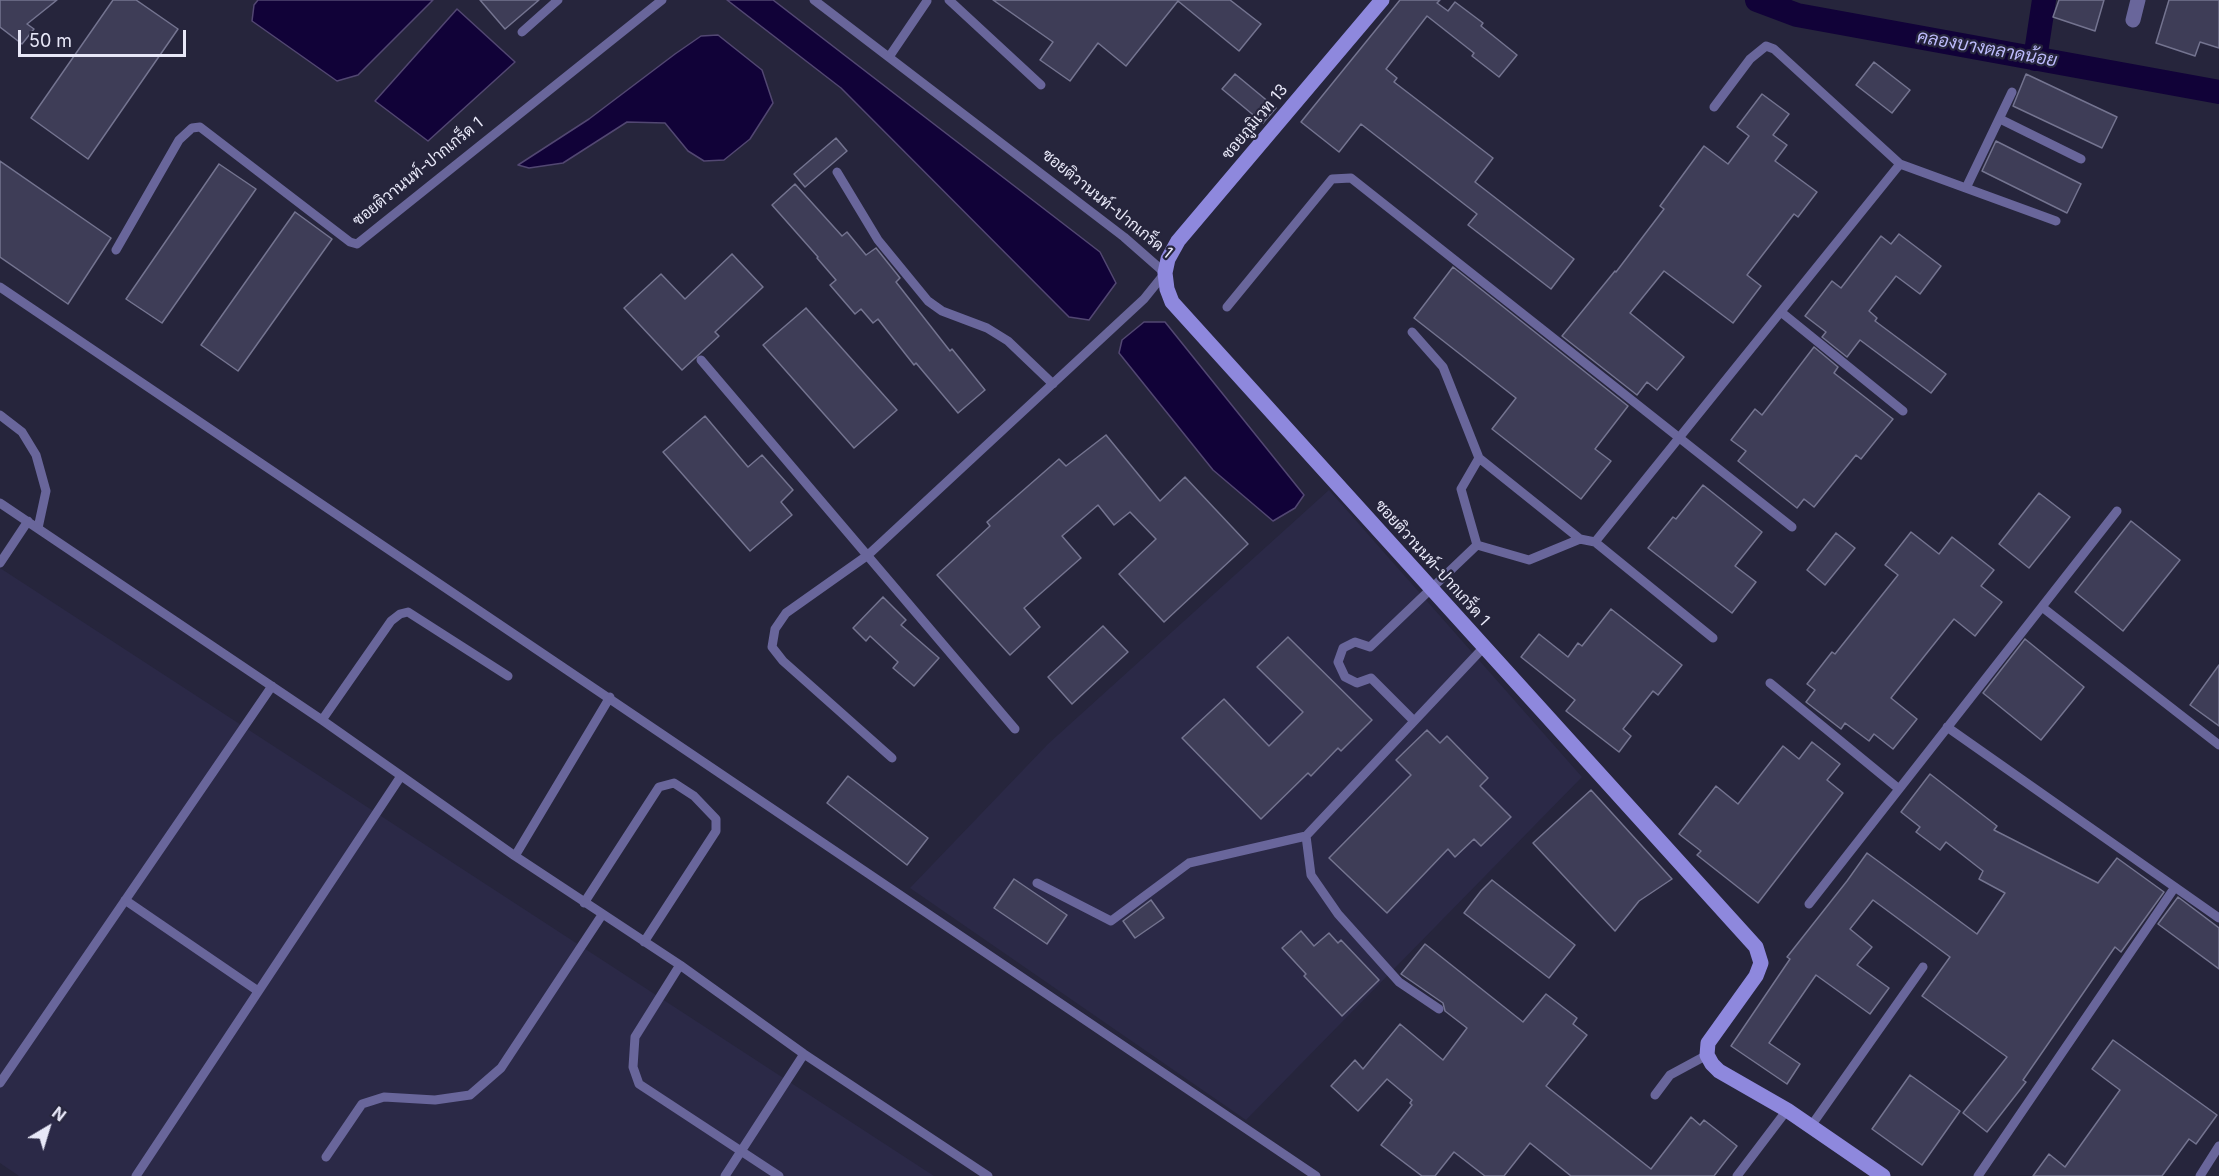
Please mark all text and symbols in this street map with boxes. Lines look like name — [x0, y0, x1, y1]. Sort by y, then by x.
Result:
scale bar — [21, 18, 189, 56]
water label: คลองบางตลาดน้อย — [1915, 26, 2059, 72]
text: 50 m — [29, 30, 72, 51]
street label: ซอยภูมิเวท 13 — [1218, 80, 1292, 164]
street label: ซอยติวานนท์-ปากเกร็ด 1 — [349, 114, 487, 230]
street label: ซอยติวานนท์-ปากเกร็ด 1 — [1038, 146, 1176, 262]
street label: ซอยติวานนท์-ปากเกร็ด 1 — [1371, 496, 1493, 630]
north arrow — [18, 1098, 78, 1158]
text: N — [48, 1102, 70, 1125]

